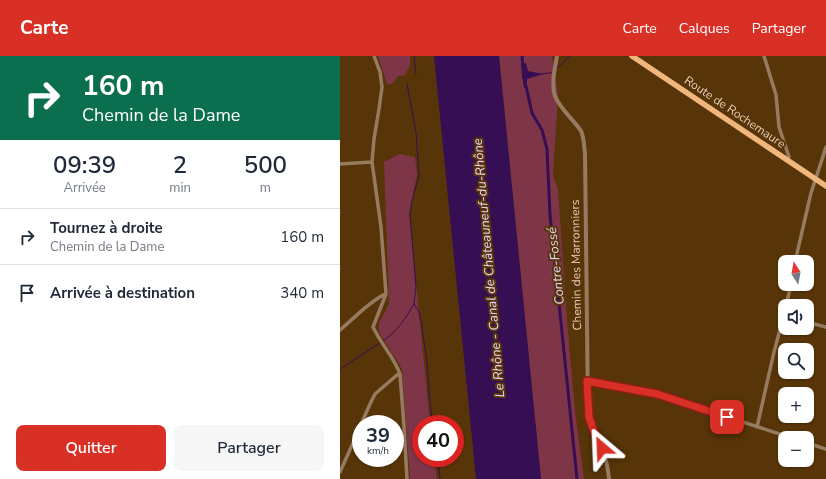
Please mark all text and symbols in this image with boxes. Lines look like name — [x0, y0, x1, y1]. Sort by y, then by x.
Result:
text: Carte — [20, 15, 68, 41]
text: Carte — [623, 19, 657, 38]
text: Calques — [679, 19, 730, 38]
text: Partager — [752, 19, 806, 38]
text: 160 m — [82, 67, 165, 105]
icon: right — [16, 72, 68, 124]
street label: Route de Rochemaure — [681, 72, 789, 152]
text: Chemin de la Dame — [82, 103, 240, 127]
water label: Le Rhône - Canal de Châteauneuf-du-Rhône — [469, 138, 509, 398]
text: 09:39 — [53, 149, 116, 181]
text: 2 — [173, 149, 187, 181]
text: 500 — [244, 149, 287, 181]
text: Arrivée — [64, 179, 106, 197]
text: min — [169, 179, 191, 197]
text: m — [260, 179, 271, 197]
street label: Chemin des Marronniers — [567, 199, 585, 331]
text: Tournez à droite — [50, 218, 163, 238]
icon: right — [16, 226, 38, 248]
water label: Contre-Fossé — [543, 226, 569, 306]
text: 160 m — [280, 227, 324, 247]
text: Chemin de la Dame — [50, 238, 164, 256]
north arrow — [778, 255, 814, 291]
map controls — [778, 255, 814, 467]
icon: arrive — [16, 282, 38, 304]
text: Arrivée à destination — [50, 283, 195, 303]
text: 340 m — [280, 283, 324, 303]
button: sound — [778, 299, 814, 335]
button: search — [778, 343, 814, 379]
button: + — [778, 387, 814, 423]
pin — [710, 400, 744, 434]
icon: arrive — [716, 406, 738, 428]
speed limit sign: 40 — [412, 415, 464, 467]
text: 39 — [366, 422, 390, 449]
button: Quitter — [16, 425, 166, 471]
button: Partager — [174, 425, 324, 471]
position arrow — [581, 427, 623, 469]
button: − — [778, 431, 814, 467]
text: km/h — [367, 444, 389, 458]

